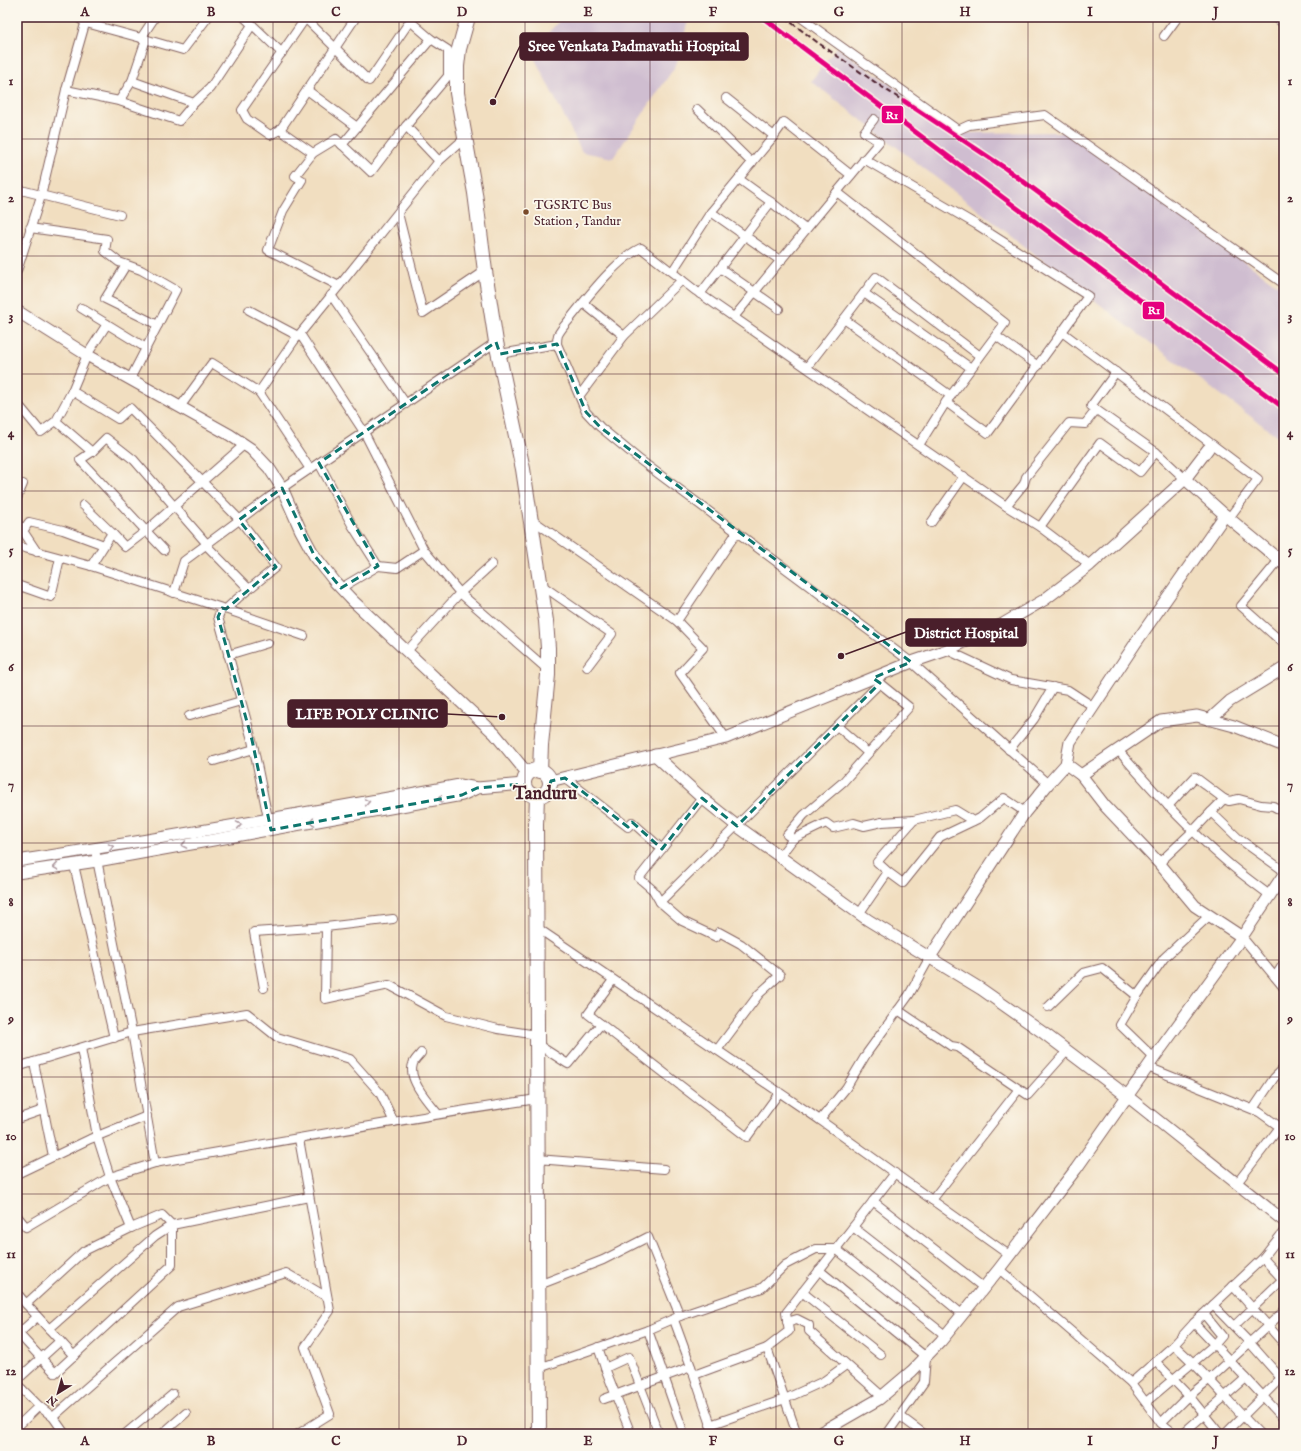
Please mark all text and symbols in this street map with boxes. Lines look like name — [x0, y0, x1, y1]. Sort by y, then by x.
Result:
text: A — [80, 4, 91, 21]
text: B — [207, 4, 216, 21]
text: C — [331, 4, 341, 21]
text: D — [457, 4, 468, 21]
text: E — [583, 4, 593, 21]
text: F — [709, 4, 718, 21]
text: G — [834, 4, 845, 21]
text: H — [959, 4, 971, 21]
text: I — [1087, 4, 1093, 21]
text: J — [1211, 4, 1219, 21]
callout: Sree Venkata Padmavathi Hospital — [520, 33, 748, 60]
text: Sree Venkata Padmavathi Hospital — [528, 37, 741, 56]
text: 1 — [9, 73, 14, 90]
text: 1 — [1288, 73, 1293, 90]
line badge: R1 — [881, 105, 904, 124]
text: R1 — [886, 109, 898, 123]
text: 2 — [8, 190, 14, 207]
text: 2 — [1287, 190, 1293, 207]
place label: TGSRTC Bus Station , Tandur — [534, 197, 621, 230]
marker: TGSRTC Bus Station , Tandur — [521, 207, 531, 217]
line badge: R1 — [1142, 301, 1165, 320]
text: R1 — [1148, 304, 1160, 318]
text: 3 — [9, 308, 14, 325]
text: 3 — [1288, 308, 1293, 325]
text: 4 — [8, 425, 15, 442]
text: 4 — [1287, 425, 1294, 442]
text: 5 — [9, 542, 14, 559]
text: 5 — [1288, 542, 1293, 559]
callout: District Hospital — [906, 619, 1026, 646]
text: District Hospital — [914, 624, 1019, 643]
text: 6 — [8, 659, 14, 676]
text: 6 — [1287, 659, 1293, 676]
callout: LIFE POLY CLINIC — [288, 700, 447, 727]
text: LIFE POLY CLINIC — [296, 705, 439, 724]
text: 7 — [8, 777, 14, 794]
text: 7 — [1287, 777, 1293, 794]
district label: Tanduru — [512, 783, 578, 806]
one-way arrow — [437, 794, 443, 803]
one-way arrow — [364, 798, 370, 807]
one-way arrow — [309, 817, 315, 826]
one-way arrow — [236, 821, 242, 830]
one-way arrow — [181, 840, 187, 849]
one-way arrow — [108, 843, 114, 852]
one-way arrow — [53, 862, 59, 871]
text: 8 — [8, 894, 14, 911]
text: 8 — [1287, 894, 1293, 911]
text: 9 — [7, 1011, 14, 1028]
text: 9 — [1286, 1011, 1293, 1028]
text: 10 — [5, 1128, 17, 1145]
text: 10 — [1284, 1128, 1296, 1145]
text: 11 — [6, 1246, 16, 1263]
text: 11 — [1285, 1246, 1295, 1263]
text: 12 — [6, 1363, 16, 1380]
text: 12 — [1285, 1363, 1295, 1380]
north arrow — [38, 1373, 78, 1413]
text: N — [44, 1391, 61, 1409]
text: A — [80, 1433, 91, 1450]
text: B — [207, 1433, 216, 1450]
text: C — [331, 1433, 341, 1450]
text: D — [457, 1433, 468, 1450]
text: E — [583, 1433, 593, 1450]
text: F — [709, 1433, 718, 1450]
text: G — [834, 1433, 845, 1450]
text: H — [959, 1433, 971, 1450]
text: I — [1087, 1433, 1093, 1450]
text: J — [1211, 1433, 1219, 1450]

